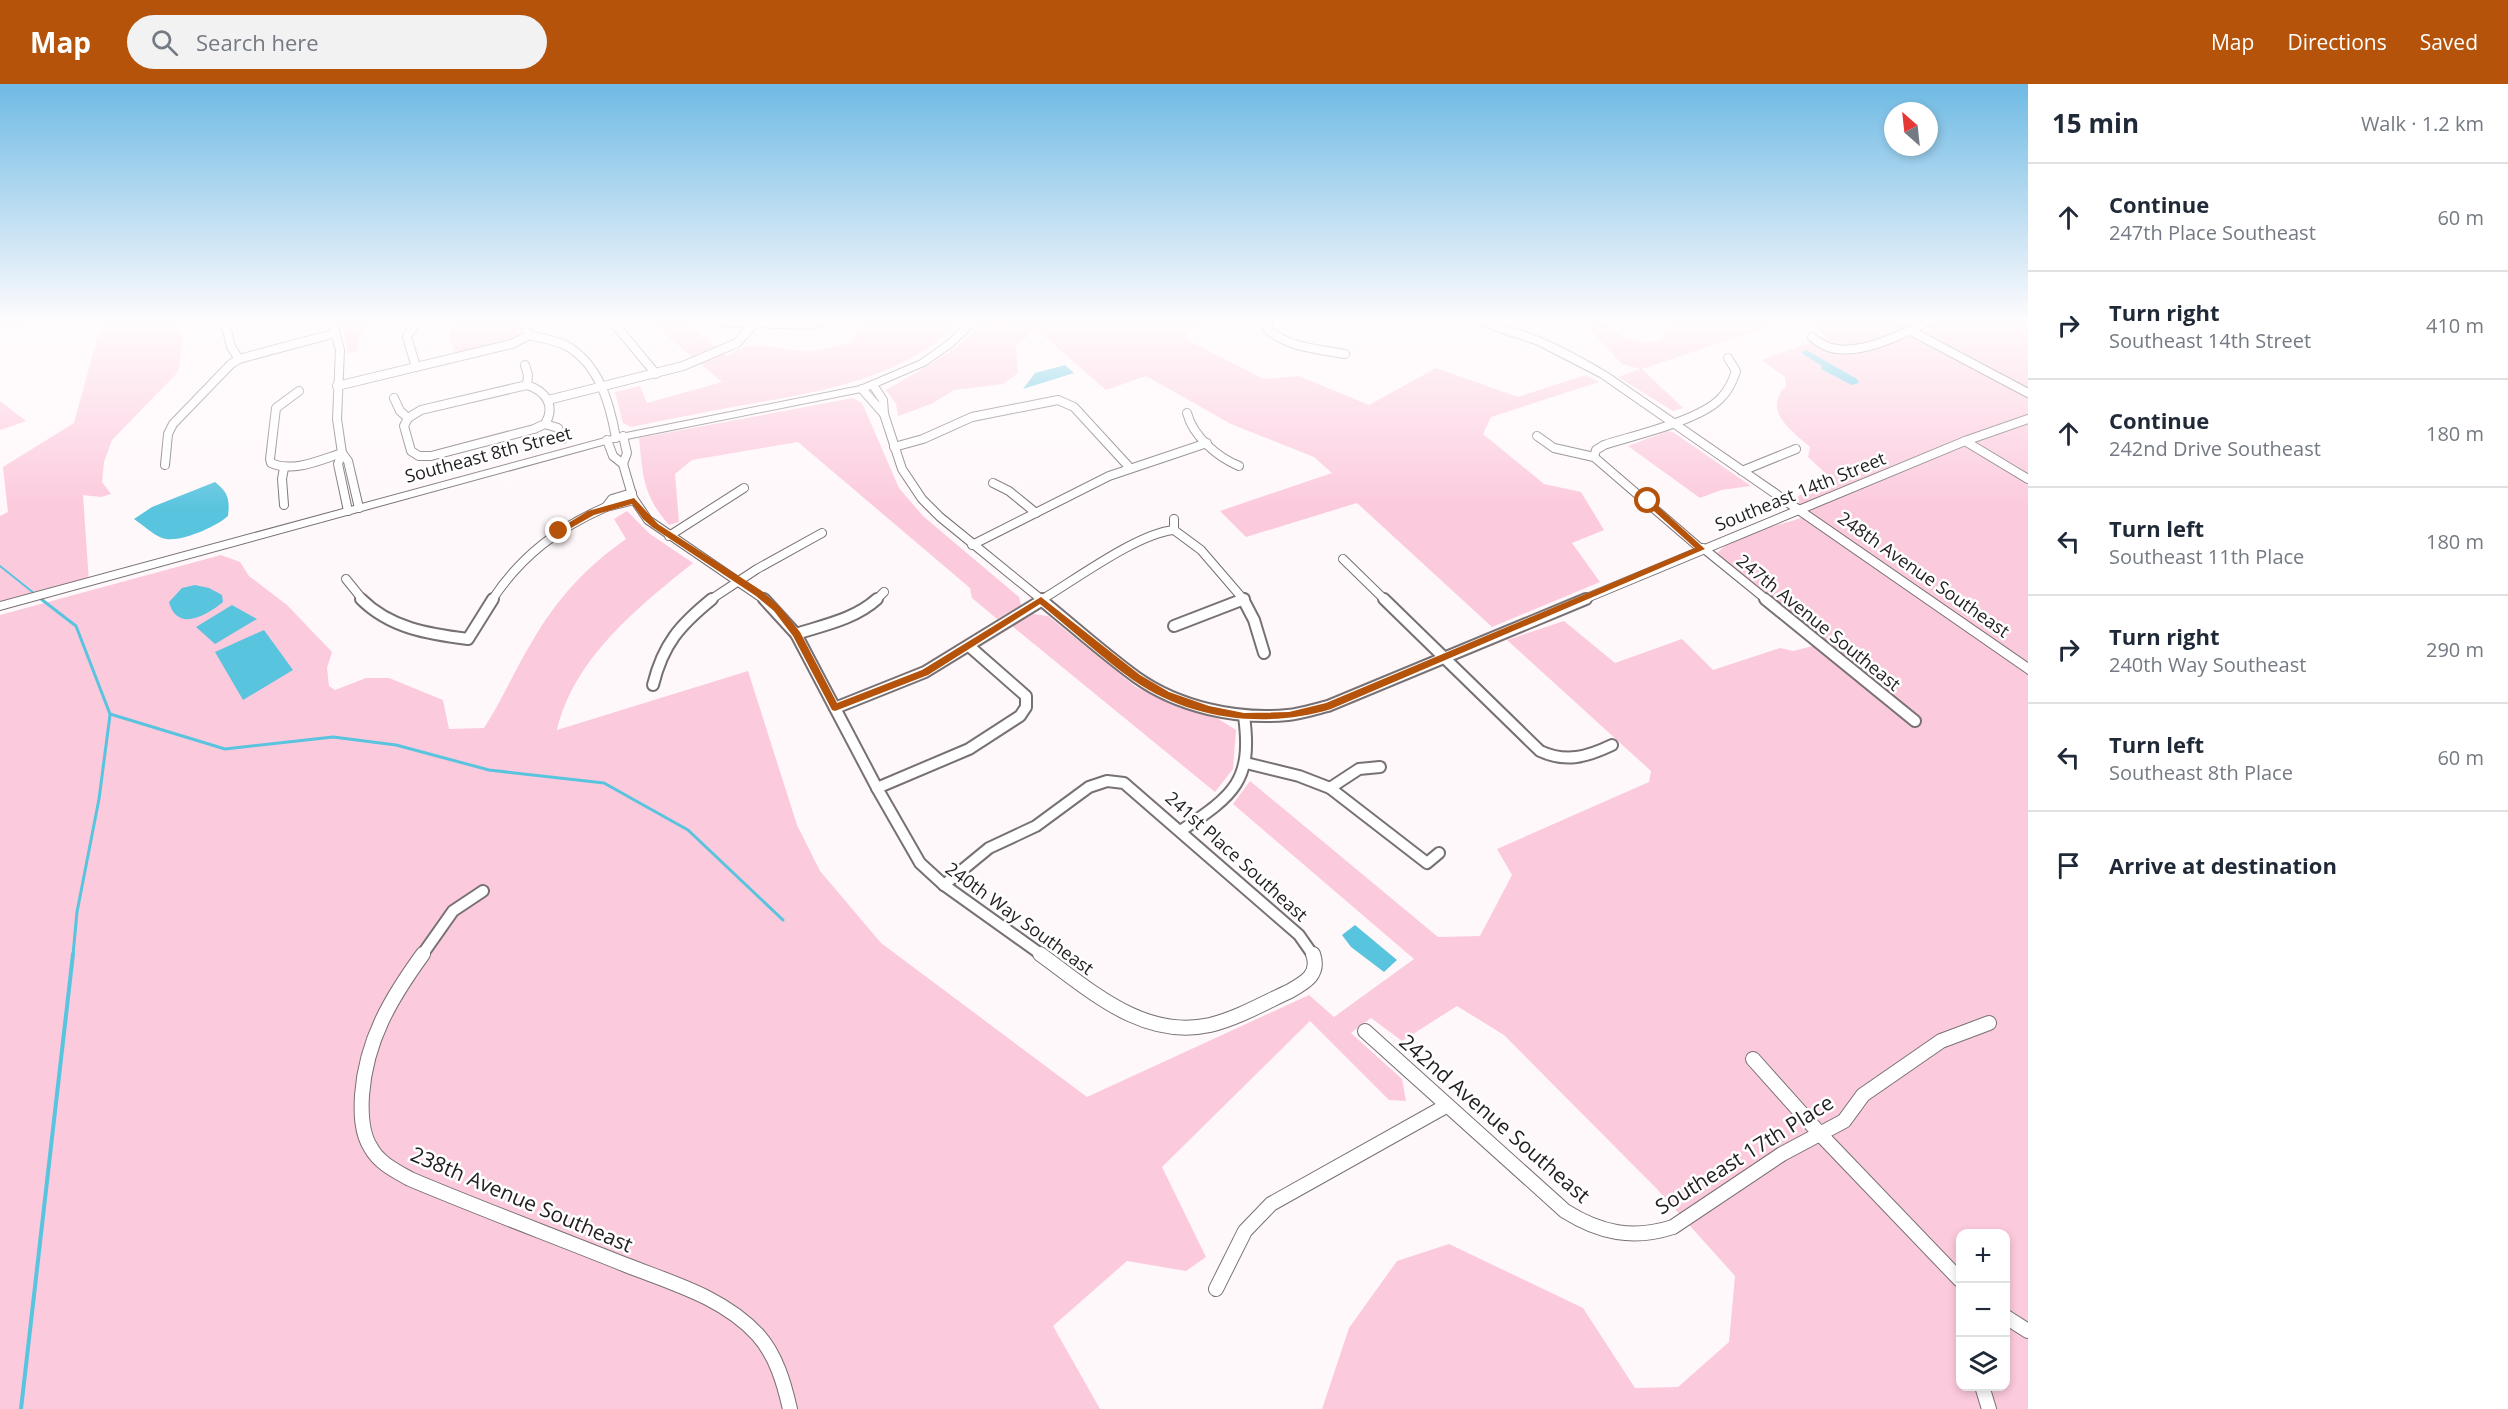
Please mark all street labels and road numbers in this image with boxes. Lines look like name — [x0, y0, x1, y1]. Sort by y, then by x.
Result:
street label: Southeast 8th Street — [402, 420, 574, 488]
street label: Southeast 14th Street — [1711, 446, 1889, 536]
street label: 248th Avenue Southeast — [1833, 505, 2015, 643]
street label: 247th Avenue Southeast — [1732, 548, 1906, 696]
street label: 241st Place Southeast — [1161, 786, 1313, 926]
street label: 240th Way Southeast — [941, 856, 1099, 980]
street label: 242nd Avenue Southeast — [1394, 1027, 1596, 1209]
street label: Southeast 17th Place — [1650, 1088, 1838, 1220]
street label: 238th Avenue Southeast — [407, 1139, 637, 1259]

